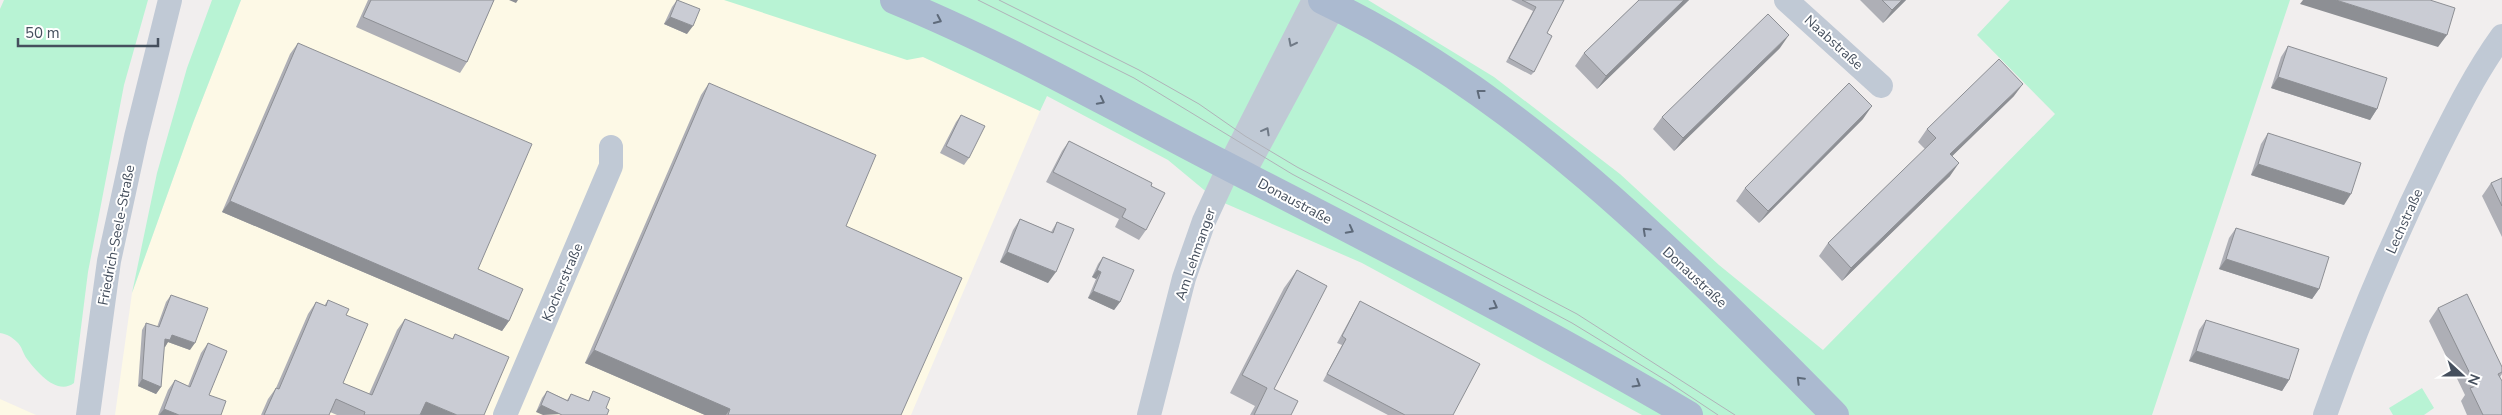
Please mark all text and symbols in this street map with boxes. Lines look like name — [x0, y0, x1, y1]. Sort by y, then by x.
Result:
street label: Naabstraße — [1800, 11, 1867, 74]
one-way arrow — [933, 14, 942, 25]
scale bar — [18, 15, 158, 47]
text: 50 m — [25, 23, 60, 43]
one-way arrow — [1288, 38, 1298, 47]
one-way arrow — [1477, 91, 1486, 99]
one-way arrow — [1096, 95, 1105, 105]
one-way arrow — [1260, 128, 1270, 137]
street label: Friedrich-Seele-Straße — [94, 163, 139, 307]
street label: Donaustraße — [1254, 174, 1335, 229]
street label: Lechstraße — [2382, 186, 2427, 257]
street label: Am Lehmanger — [1171, 205, 1220, 303]
one-way arrow — [1345, 224, 1354, 234]
one-way arrow — [1642, 228, 1651, 237]
street label: Kocherstraße — [537, 240, 587, 324]
street label: Donaustraße — [1658, 243, 1731, 312]
one-way arrow — [1489, 300, 1498, 310]
north arrow — [2437, 350, 2487, 400]
text: N — [2463, 371, 2484, 388]
one-way arrow — [1631, 377, 1640, 387]
one-way arrow — [1797, 377, 1806, 386]

